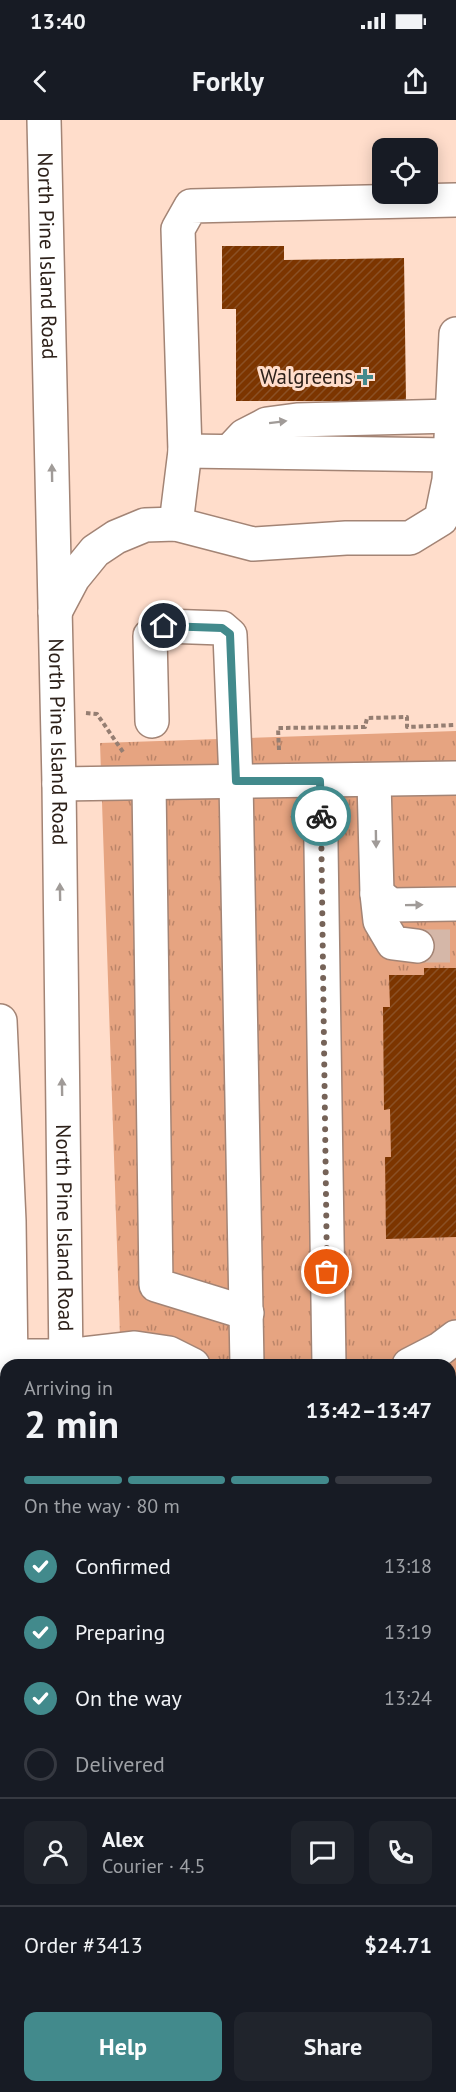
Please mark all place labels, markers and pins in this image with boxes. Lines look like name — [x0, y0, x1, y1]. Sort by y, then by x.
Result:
place label: Walgreens — [260, 363, 353, 390]
marker: Walgreens — [358, 370, 372, 384]
pin — [138, 600, 189, 651]
pin — [301, 1246, 352, 1297]

